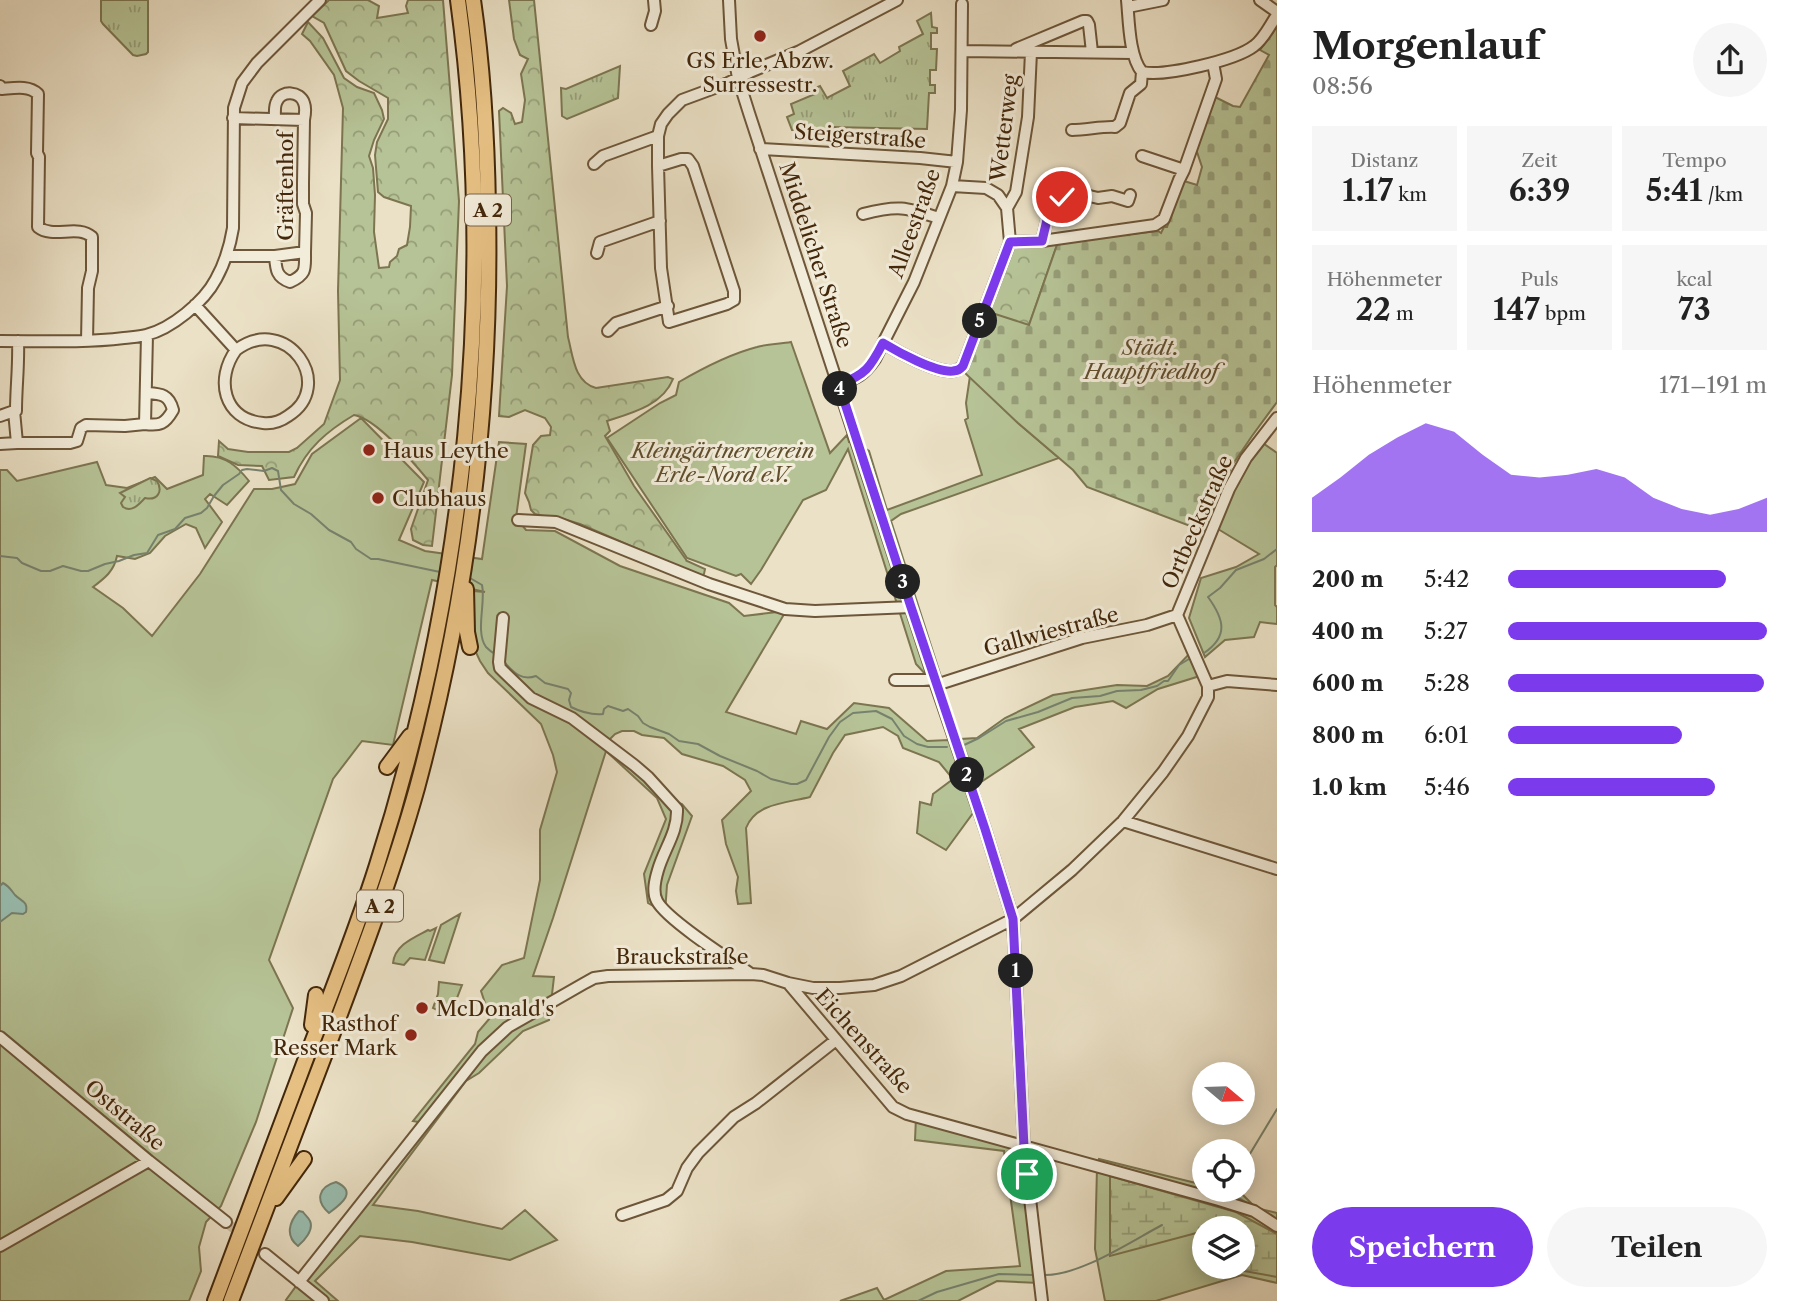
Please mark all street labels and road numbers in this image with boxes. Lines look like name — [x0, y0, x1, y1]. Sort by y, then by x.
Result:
street label: Wetterweg — [985, 72, 1023, 184]
street label: Steigerstraße — [793, 119, 927, 153]
street label: Gräftenhof — [273, 129, 298, 241]
street label: Middelicher Straße — [774, 159, 858, 351]
street label: Alleestraße — [882, 165, 945, 282]
road number: A 2 — [465, 194, 511, 226]
street label: Ortbeckstraße — [1156, 451, 1238, 593]
street label: Gallwiestraße — [981, 601, 1121, 661]
road number: A 2 — [357, 890, 403, 922]
street label: Brauckstraße — [615, 944, 749, 969]
street label: Eichenstraße — [810, 983, 918, 1099]
street label: Oststraße — [80, 1074, 170, 1156]

